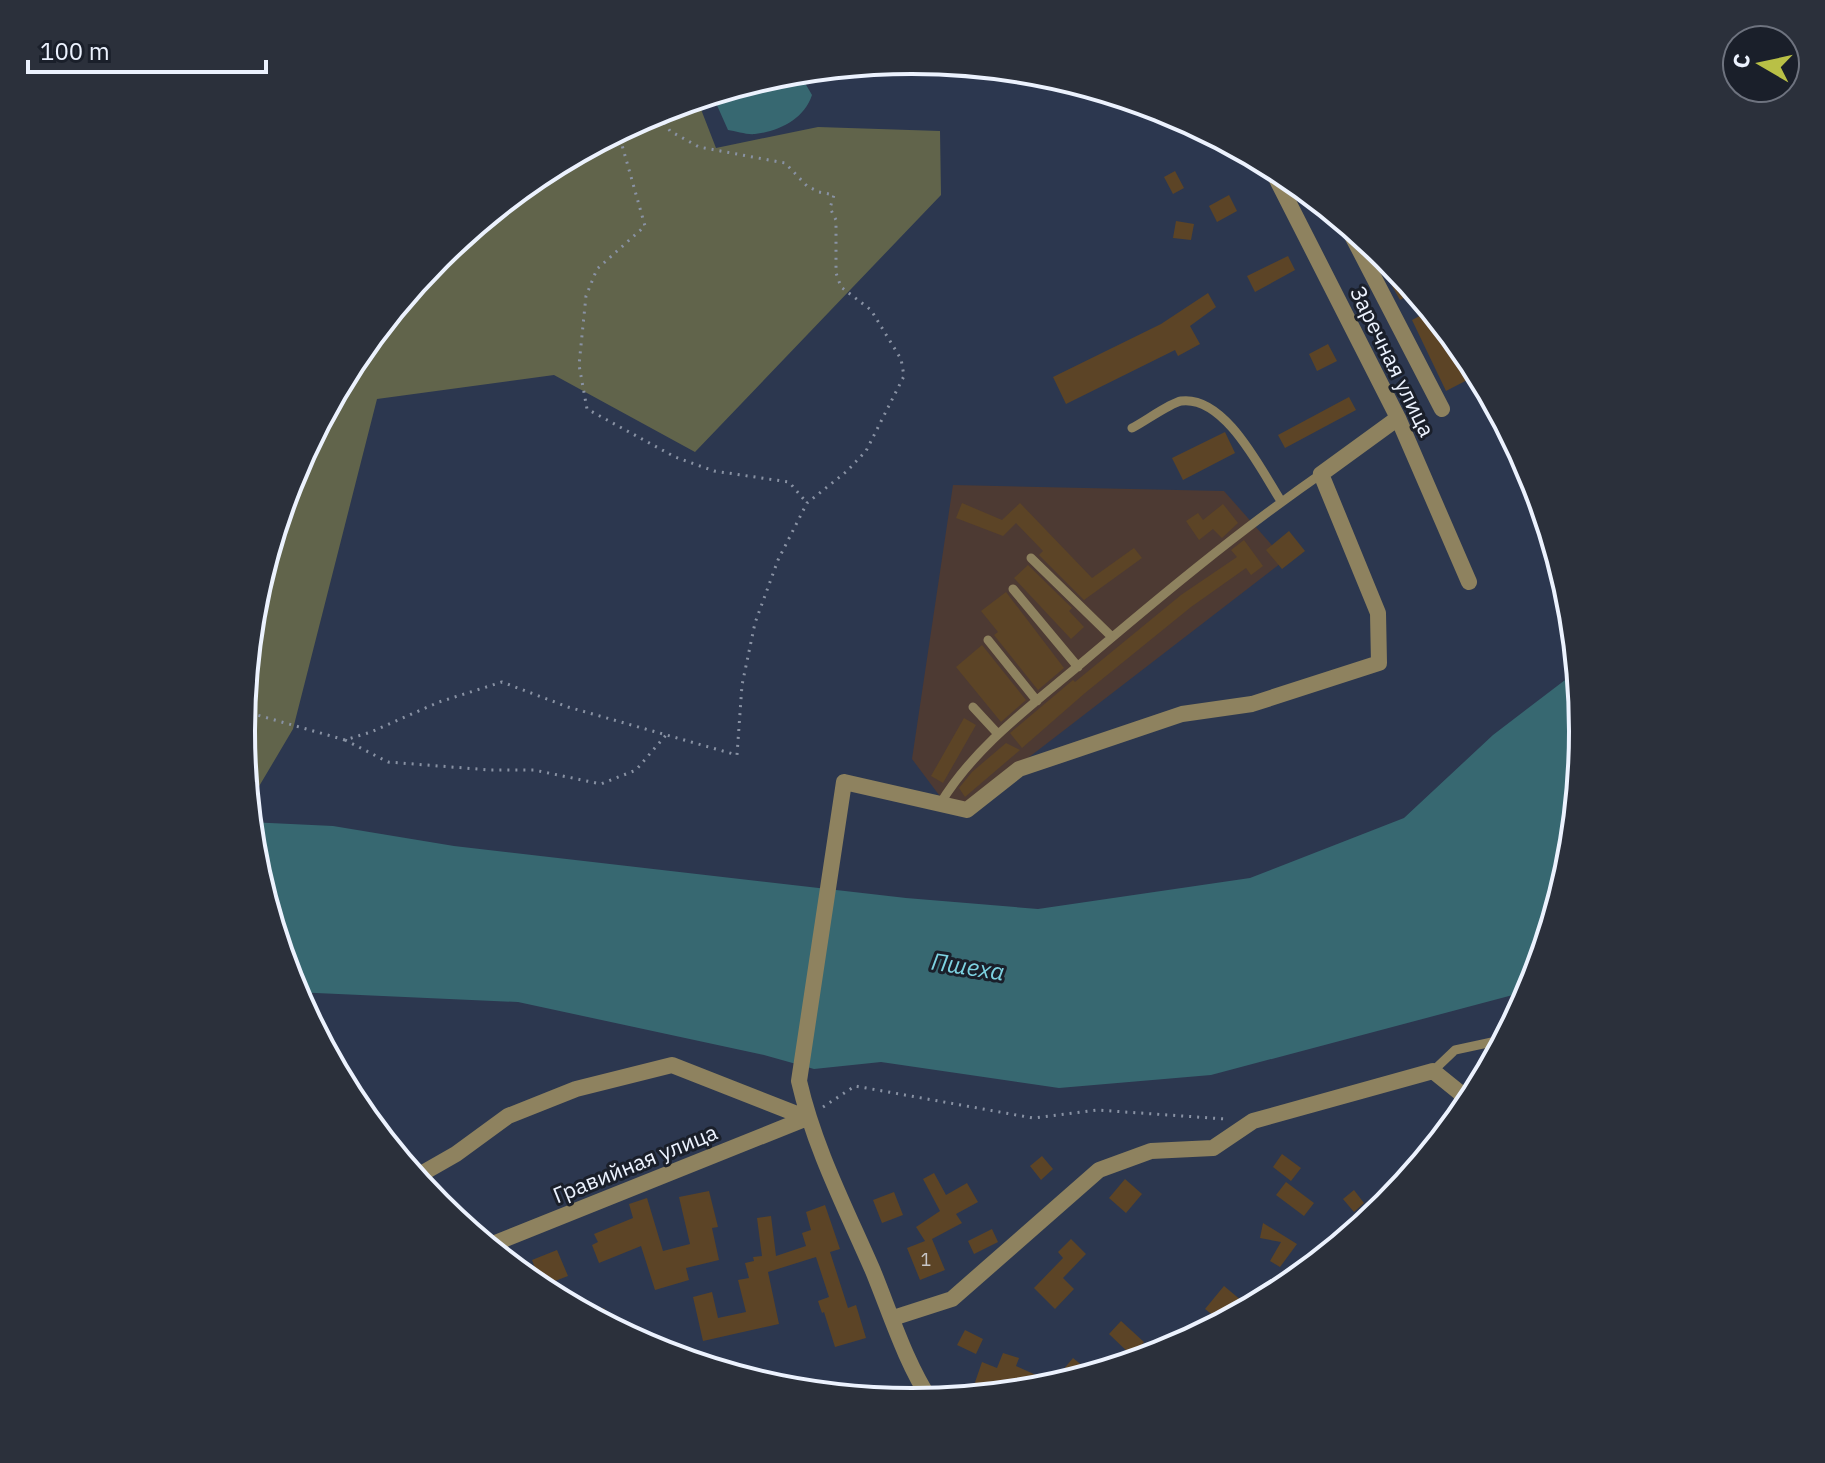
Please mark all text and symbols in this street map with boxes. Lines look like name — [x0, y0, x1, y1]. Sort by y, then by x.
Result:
scale bar — [28, 24, 266, 74]
north arrow — [1721, 24, 1801, 104]
text: 100 m — [40, 35, 110, 67]
text: С — [1725, 51, 1756, 70]
street label: Заречная улица — [1344, 281, 1442, 441]
water label: Пшеха — [929, 944, 1007, 988]
street label: Гравийная улица — [548, 1117, 722, 1209]
house number: 1 — [921, 1248, 931, 1271]

